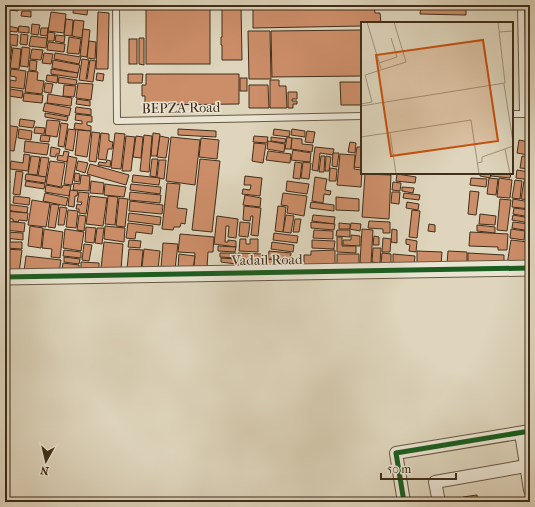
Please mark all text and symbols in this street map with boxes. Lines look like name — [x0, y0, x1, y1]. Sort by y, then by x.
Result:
inset map — [361, 22, 513, 174]
street label: BEPZA Road — [141, 99, 221, 117]
street label: Vadail Road — [230, 251, 303, 269]
north arrow — [26, 441, 66, 481]
scale bar — [381, 455, 456, 481]
text: 50 m — [387, 462, 411, 476]
text: N — [39, 463, 50, 477]

